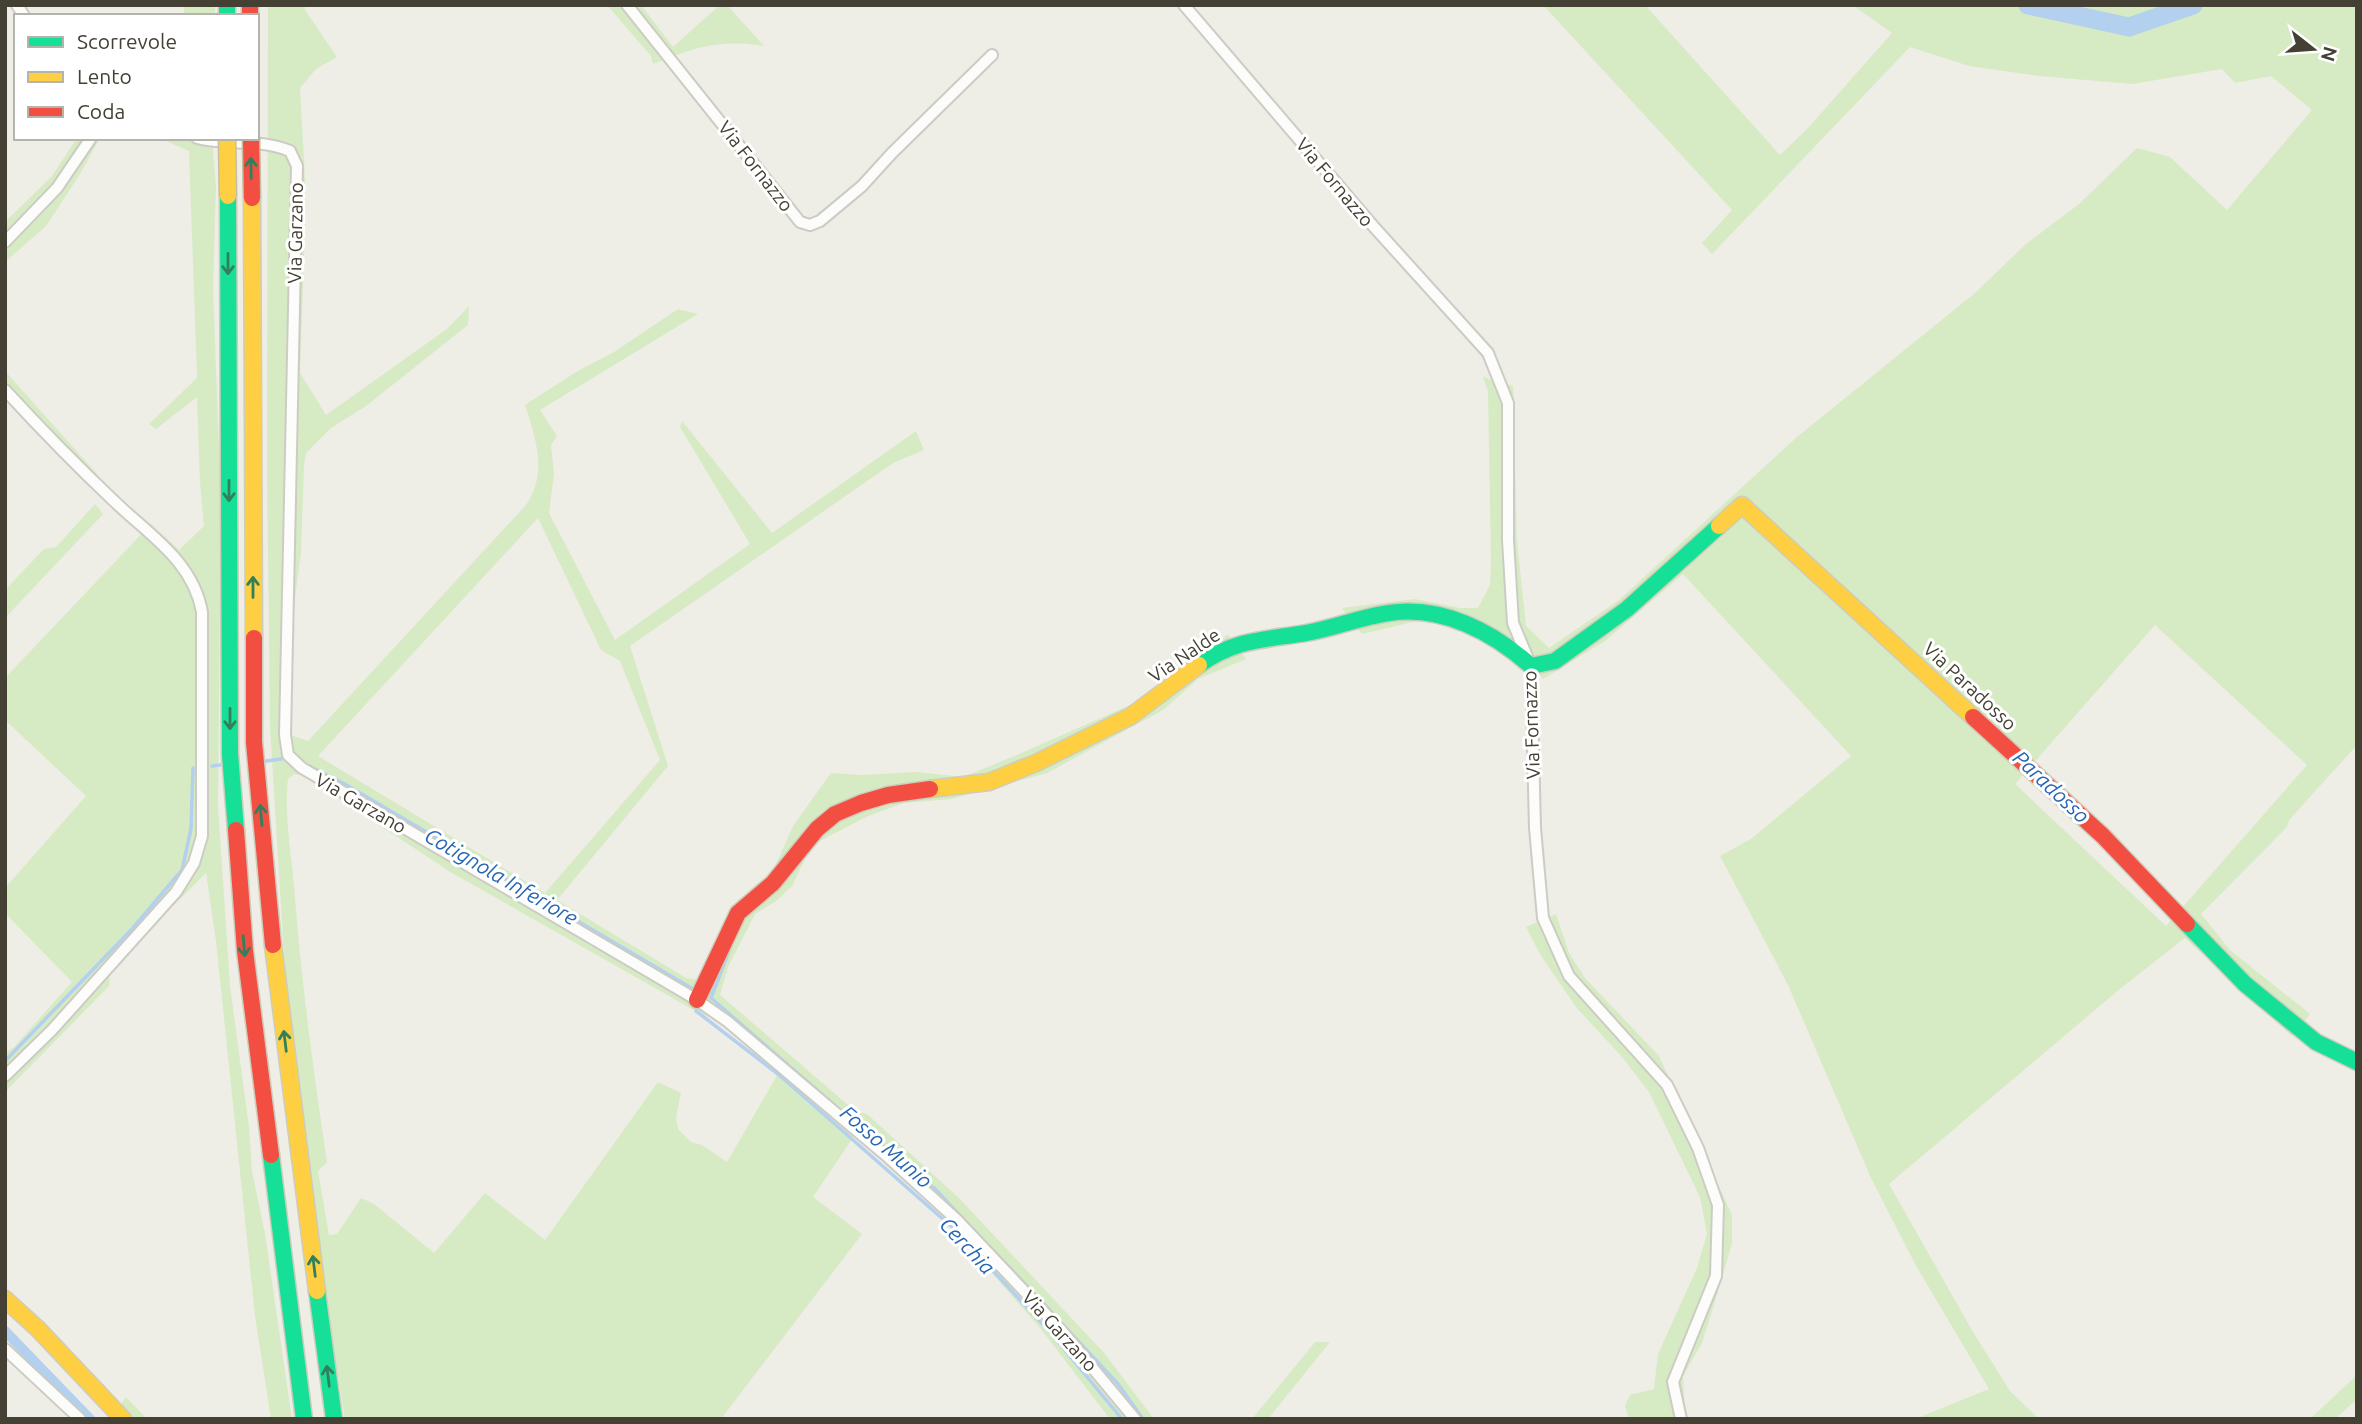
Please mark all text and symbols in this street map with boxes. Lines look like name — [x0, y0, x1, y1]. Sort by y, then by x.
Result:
legend — [14, 14, 259, 140]
north arrow — [2278, 14, 2348, 84]
text: Scorrevole — [77, 29, 177, 53]
text: N — [2317, 44, 2342, 64]
text: Lento — [77, 64, 132, 88]
text: Coda — [77, 99, 125, 123]
street label: Via Fornazzo — [714, 116, 798, 216]
street label: Via Fornazzo — [1292, 133, 1378, 231]
one-way arrow — [245, 157, 258, 180]
street label: Via Garzano — [283, 182, 307, 284]
one-way arrow — [221, 252, 235, 275]
one-way arrow — [222, 480, 236, 503]
one-way arrow — [246, 576, 260, 599]
street label: Via Nalde — [1144, 623, 1224, 687]
street label: Via Paradosso — [1919, 637, 2021, 735]
street label: Via Fornazzo — [1518, 670, 1544, 780]
one-way arrow — [223, 707, 237, 730]
water label: Paradosso — [2009, 745, 2095, 827]
street label: Via Garzano — [312, 768, 410, 838]
one-way arrow — [254, 804, 267, 826]
water label: Cotignola Inferiore — [421, 823, 582, 930]
one-way arrow — [238, 934, 251, 957]
one-way arrow — [278, 1030, 291, 1053]
water label: Fosso Munio — [836, 1100, 937, 1192]
water label: Cerchia — [935, 1212, 1000, 1279]
one-way arrow — [308, 1256, 321, 1278]
street label: Via Garzano — [1018, 1286, 1102, 1376]
one-way arrow — [322, 1366, 335, 1388]

